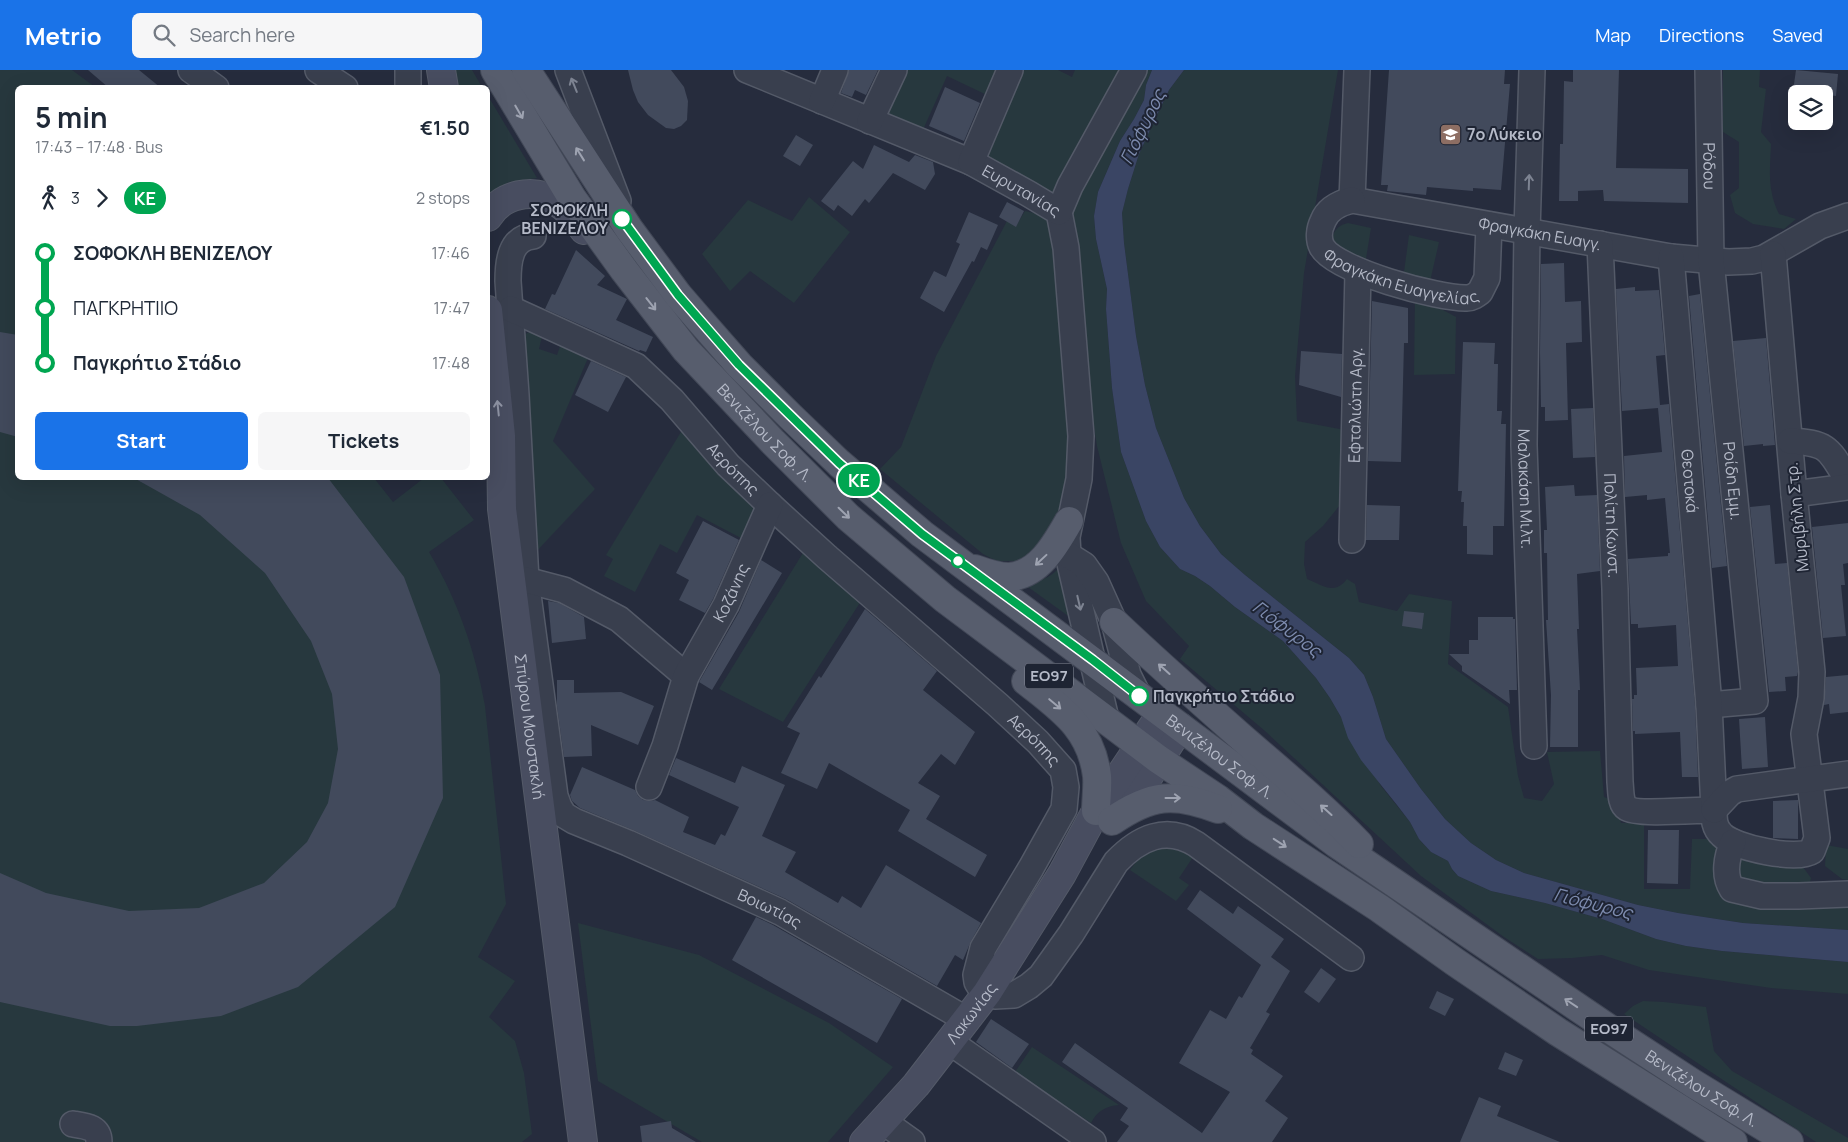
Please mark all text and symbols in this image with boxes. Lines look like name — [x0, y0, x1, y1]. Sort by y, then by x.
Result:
search box — [132, 13, 482, 58]
text: Metrio — [25, 19, 102, 52]
icon: search — [150, 21, 178, 49]
text: Search here — [190, 22, 295, 48]
text: Map — [1595, 23, 1631, 47]
text: Directions — [1659, 23, 1744, 47]
text: Saved — [1772, 23, 1823, 47]
one-way arrow — [569, 78, 578, 93]
water label: Γιόφυρος — [1114, 83, 1171, 168]
map controls — [1788, 85, 1833, 130]
button: layers — [1788, 85, 1833, 130]
text: 5 min — [35, 98, 108, 136]
one-way arrow — [514, 105, 524, 120]
text: €1.50 — [420, 115, 470, 141]
school or university icon: 7o Λύκειο — [1439, 122, 1463, 146]
place label: 7o Λύκειο — [1467, 123, 1542, 145]
text: 17:43 – 17:48 · Bus — [35, 136, 163, 158]
street label: Ρόδου — [1698, 142, 1721, 190]
one-way arrow — [574, 147, 584, 161]
street label: Ευρυτανίας — [978, 159, 1065, 222]
one-way arrow — [1524, 175, 1534, 191]
icon: walk — [35, 184, 63, 212]
icon: forward — [88, 184, 116, 212]
text: KE — [134, 186, 156, 210]
text: 3 — [71, 187, 80, 209]
text: 2 stops — [416, 187, 470, 209]
place label: ΣΟΦΟΚΛΗ ΒΕΝΙΖΕΛΟΥ — [521, 199, 608, 239]
marker: ΣΟΦΟΚΛΗ ΒΕΝΙΖΕΛΟΥ — [612, 209, 632, 229]
street label: Φραγκάκη Ευαγγ. — [1477, 212, 1603, 255]
text: ΣΟΦΟΚΛΗ ΒΕΝΙΖΕΛΟΥ — [73, 240, 272, 266]
text: 17:46 — [432, 242, 470, 264]
street label: Φραγκάκη Ευαγγελίας — [1319, 243, 1482, 309]
text: ΠΑΓΚΡΗΤΙΙΟ — [73, 295, 178, 321]
text: 17:47 — [433, 297, 470, 319]
one-way arrow — [645, 297, 656, 310]
street label: Εφταλιώτη Αργ. — [1343, 347, 1367, 463]
text: Παγκρήτιο Στάδιο — [73, 350, 241, 376]
text: 17:48 — [432, 352, 470, 374]
street label: Βενιζέλου Σοφ. Λ. — [712, 379, 818, 487]
one-way arrow — [493, 400, 503, 416]
button: Start — [35, 412, 248, 470]
button: Tickets — [258, 412, 470, 470]
street label: Μαλακάση Μιλτ. — [1513, 429, 1538, 549]
street label: Αερόπης — [702, 438, 764, 500]
street label: Ροίδη Εμμ. — [1718, 440, 1748, 521]
street label: Θεοτοκά — [1676, 448, 1704, 514]
street label: Μυριβήλη Στρ. — [1780, 461, 1814, 573]
line badge: KE — [836, 464, 882, 496]
text: KE — [848, 468, 870, 492]
street label: Πολίτη Κωνστ. — [1599, 473, 1626, 579]
one-way arrow — [838, 507, 850, 519]
unlabelled marker — [951, 554, 965, 568]
one-way arrow — [1035, 554, 1048, 566]
street label: Κοζάνης — [708, 560, 754, 626]
one-way arrow — [1075, 594, 1084, 610]
water label: Γιόφυρος — [1248, 594, 1328, 663]
street label: Σπύρου Μουστακλή — [510, 652, 550, 801]
one-way arrow — [1158, 663, 1171, 675]
road number: ΕΟ97 — [1025, 664, 1073, 688]
place label: Παγκρήτιο Στάδιο — [1153, 685, 1295, 707]
marker: Παγκρήτιο Στάδιο — [1129, 686, 1149, 706]
one-way arrow — [1048, 699, 1061, 710]
street label: Αερόπης — [1003, 708, 1065, 771]
street label: Βενιζέλου Σοφ. Λ. — [1162, 709, 1279, 804]
one-way arrow — [1164, 793, 1180, 803]
one-way arrow — [1319, 805, 1332, 816]
one-way arrow — [1272, 838, 1286, 848]
water label: Γιόφυρος — [1551, 882, 1637, 925]
street label: Βοιωτίας — [734, 883, 806, 933]
street label: Λακωνίας — [941, 978, 1002, 1048]
one-way arrow — [1564, 997, 1578, 1008]
road number: ΕΟ97 — [1585, 1016, 1633, 1042]
street label: Βενιζέλου Σοφ. Λ. — [1641, 1044, 1763, 1132]

